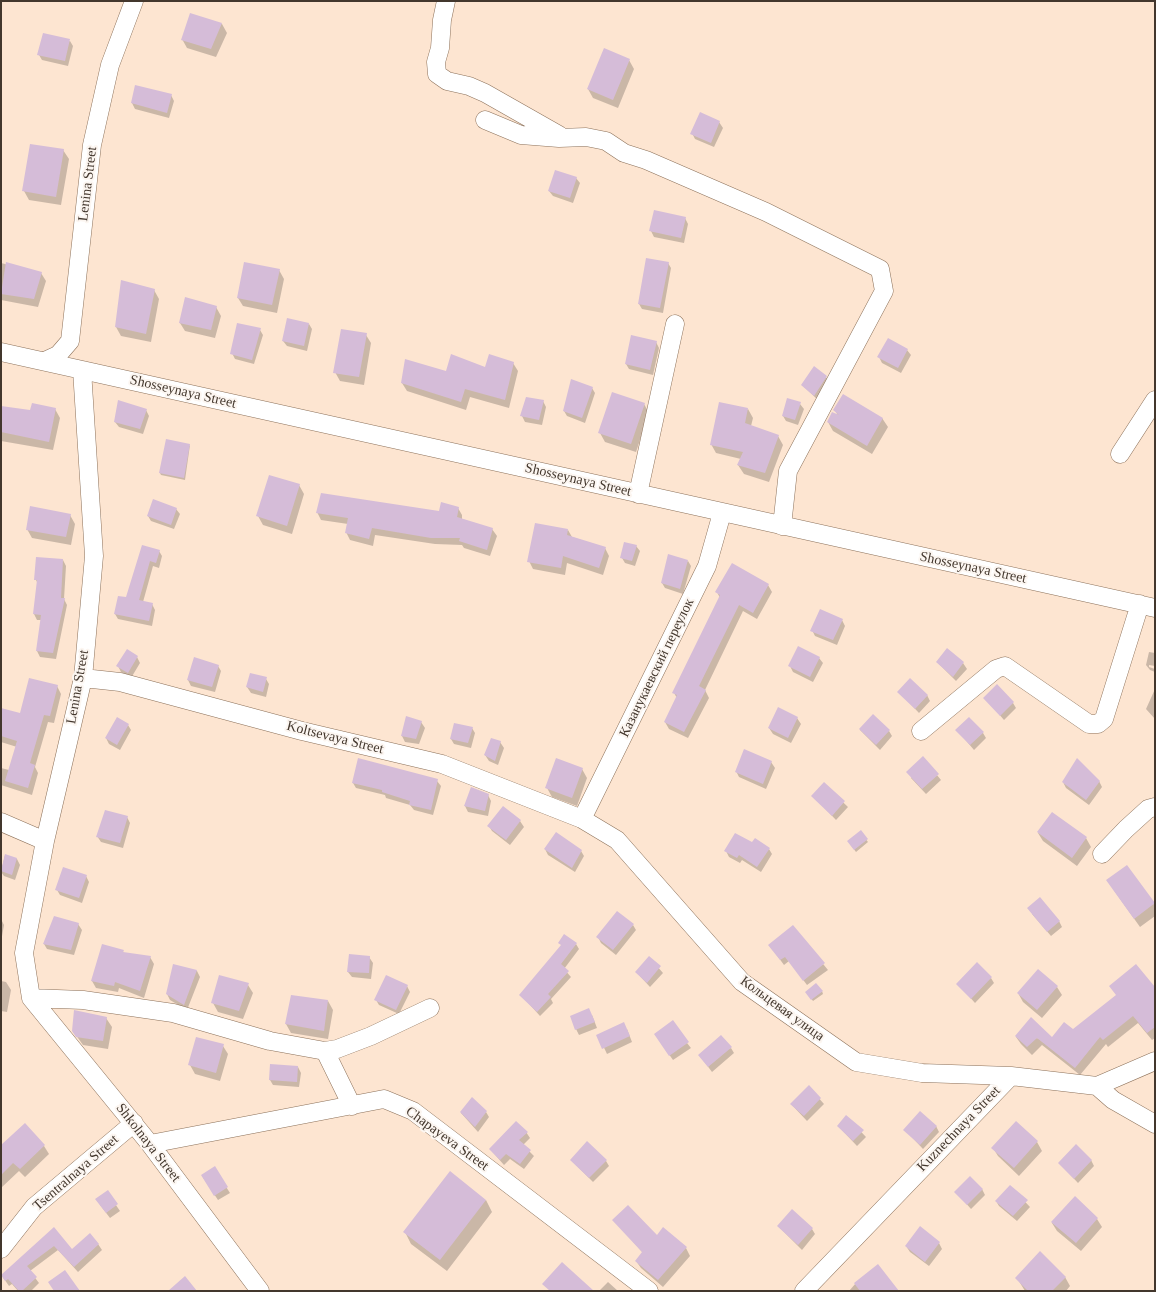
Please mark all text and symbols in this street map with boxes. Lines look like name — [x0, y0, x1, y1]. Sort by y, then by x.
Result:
street label: Lenina Street — [75, 146, 101, 222]
street label: Shosseynaya Street — [128, 372, 238, 412]
street label: Shosseynaya Street — [523, 460, 633, 500]
street label: Shosseynaya Street — [918, 549, 1028, 587]
street label: Казанукаевский переулок — [616, 596, 698, 740]
street label: Lenina Street — [63, 649, 93, 725]
street label: Koltsevaya Street — [285, 718, 385, 758]
street label: Кольцевая улица — [737, 973, 827, 1045]
street label: Kuznechnaya Street — [914, 1083, 1004, 1175]
street label: Shkolnaya Street — [112, 1100, 184, 1186]
street label: Chapayeva Street — [402, 1103, 492, 1175]
street label: Tsentralnaya Street — [30, 1131, 122, 1215]

